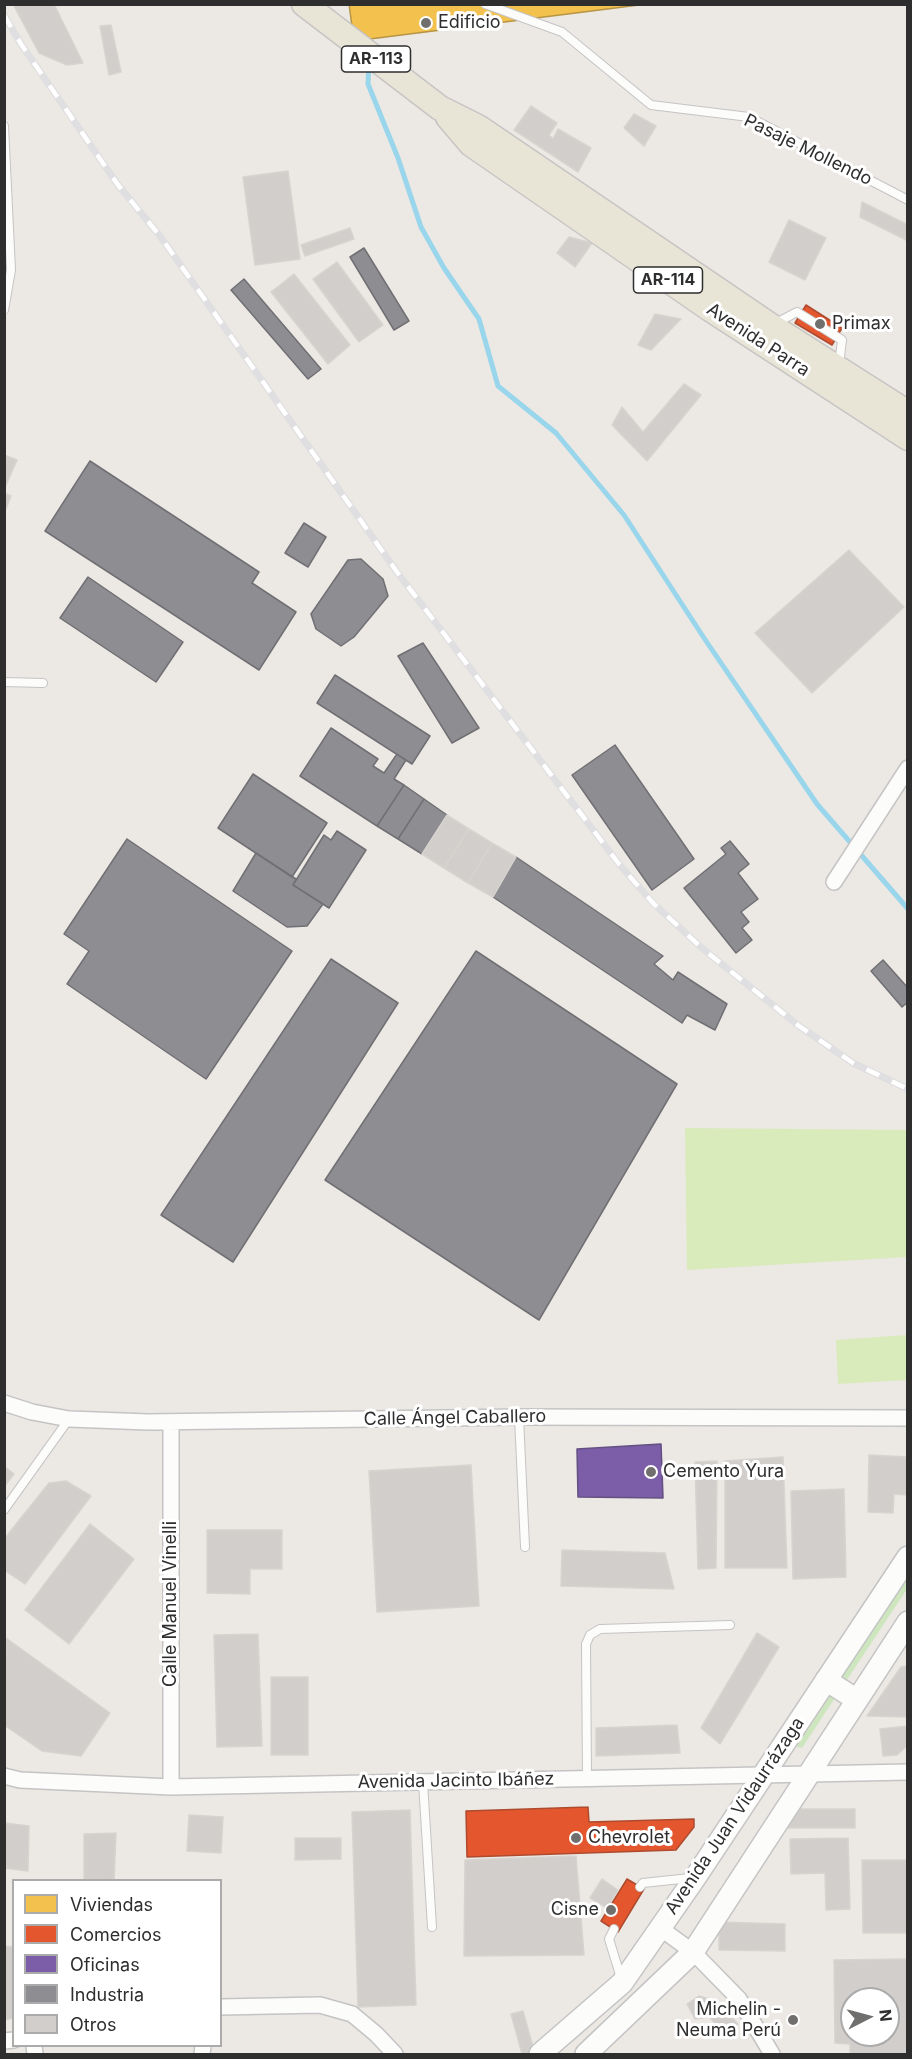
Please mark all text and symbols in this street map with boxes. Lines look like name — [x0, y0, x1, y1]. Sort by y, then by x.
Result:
place label: Edificio — [438, 12, 501, 34]
marker: Edificio — [419, 16, 433, 30]
road number: AR-113 — [342, 46, 410, 72]
street label: Pasaje Mollendo — [740, 110, 876, 190]
road number: AR-114 — [634, 267, 702, 293]
street label: Avenida Parra — [703, 299, 813, 381]
place label: Primax — [832, 313, 891, 335]
marker: Primax — [813, 317, 827, 331]
street label: Calle Ángel Caballero — [364, 1406, 546, 1430]
place label: Cemento Yura — [663, 1461, 784, 1483]
marker: Cemento Yura — [644, 1465, 658, 1479]
street label: Calle Manuel Vinelli — [160, 1521, 182, 1687]
street label: Avenida Juan Vidaurrázaga — [661, 1713, 809, 1919]
street label: Avenida Jacinto Ibáñez — [357, 1768, 555, 1794]
place label: Chevrolet — [588, 1827, 670, 1849]
marker: Chevrolet — [569, 1831, 583, 1845]
legend — [12, 1879, 222, 2047]
text: Viviendas — [70, 1894, 153, 1915]
place label: Cisne — [551, 1899, 599, 1921]
marker: Cisne — [604, 1903, 618, 1917]
text: Comercios — [70, 1924, 162, 1945]
text: Oficinas — [70, 1954, 140, 1975]
text: Industria — [70, 1984, 144, 2005]
north arrow — [840, 1987, 900, 2047]
place label: Michelin - Neuma Perú — [676, 1999, 781, 2042]
text: N — [875, 2008, 896, 2022]
marker: Michelin - Neuma Perú — [786, 2013, 800, 2027]
text: Otros — [70, 2014, 116, 2035]

